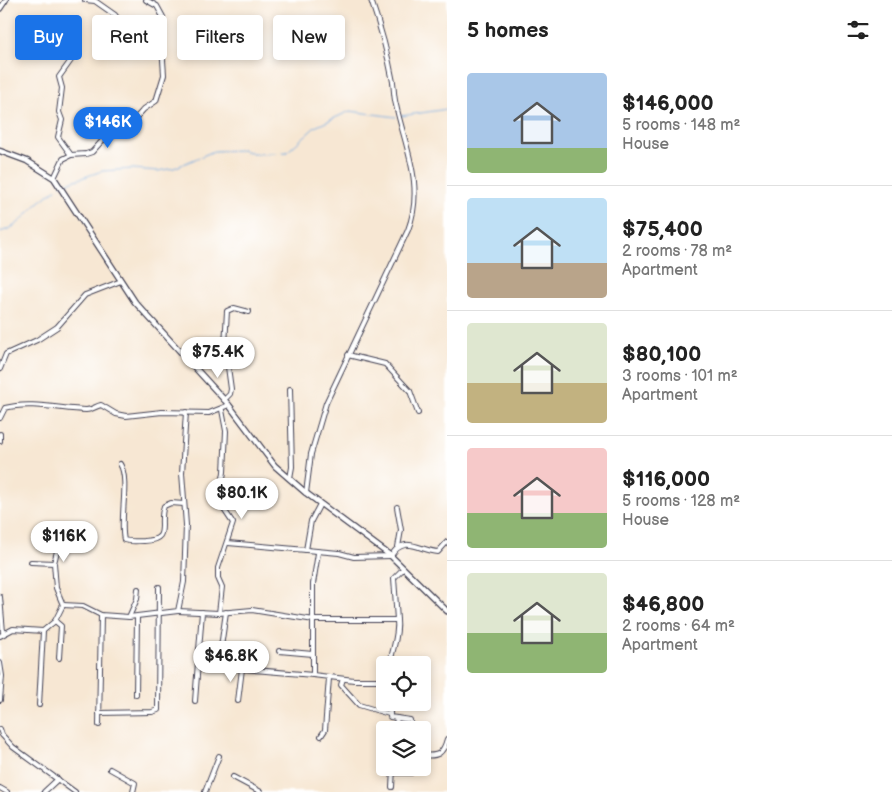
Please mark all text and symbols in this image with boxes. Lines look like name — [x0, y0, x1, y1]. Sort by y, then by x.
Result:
chip: Buy — [15, 15, 82, 60]
chip: Rent — [92, 15, 167, 60]
chip: Filters — [177, 15, 263, 60]
chip: New — [273, 15, 345, 60]
icon: filters — [844, 16, 872, 44]
text: 5 homes — [467, 18, 549, 43]
text: $146,000 — [622, 91, 714, 116]
icon: home — [507, 93, 567, 153]
pin: $146K — [73, 106, 143, 149]
text: $146K — [84, 113, 132, 132]
text: 5 rooms · 148 m² — [622, 116, 740, 135]
text: House — [622, 135, 669, 154]
text: $75,400 — [622, 217, 703, 242]
icon: home — [507, 218, 567, 278]
text: 2 rooms · 78 m² — [622, 242, 732, 261]
text: Apartment — [622, 261, 698, 280]
pin: $75.4K — [177, 336, 259, 379]
text: $80,100 — [622, 342, 701, 367]
text: $75.4K — [192, 343, 244, 362]
icon: home — [507, 343, 567, 403]
text: 3 rooms · 101 m² — [622, 367, 738, 386]
text: Apartment — [622, 386, 698, 405]
text: $116,000 — [622, 467, 710, 492]
icon: home — [507, 468, 567, 528]
pin: $80.1K — [201, 478, 283, 520]
text: $80.1K — [216, 484, 268, 503]
text: 5 rooms · 128 m² — [622, 492, 740, 511]
text: House — [622, 511, 669, 530]
pin: $116K — [29, 520, 99, 563]
text: $116K — [42, 527, 86, 546]
text: $46,800 — [622, 592, 704, 617]
icon: home — [507, 593, 567, 653]
text: 2 rooms · 64 m² — [622, 617, 735, 636]
text: Apartment — [622, 636, 698, 655]
pin: $46.8K — [190, 640, 272, 683]
text: $46.8K — [204, 647, 258, 666]
map controls — [376, 656, 431, 776]
button: locate — [376, 656, 431, 711]
button: layers — [376, 721, 431, 776]

